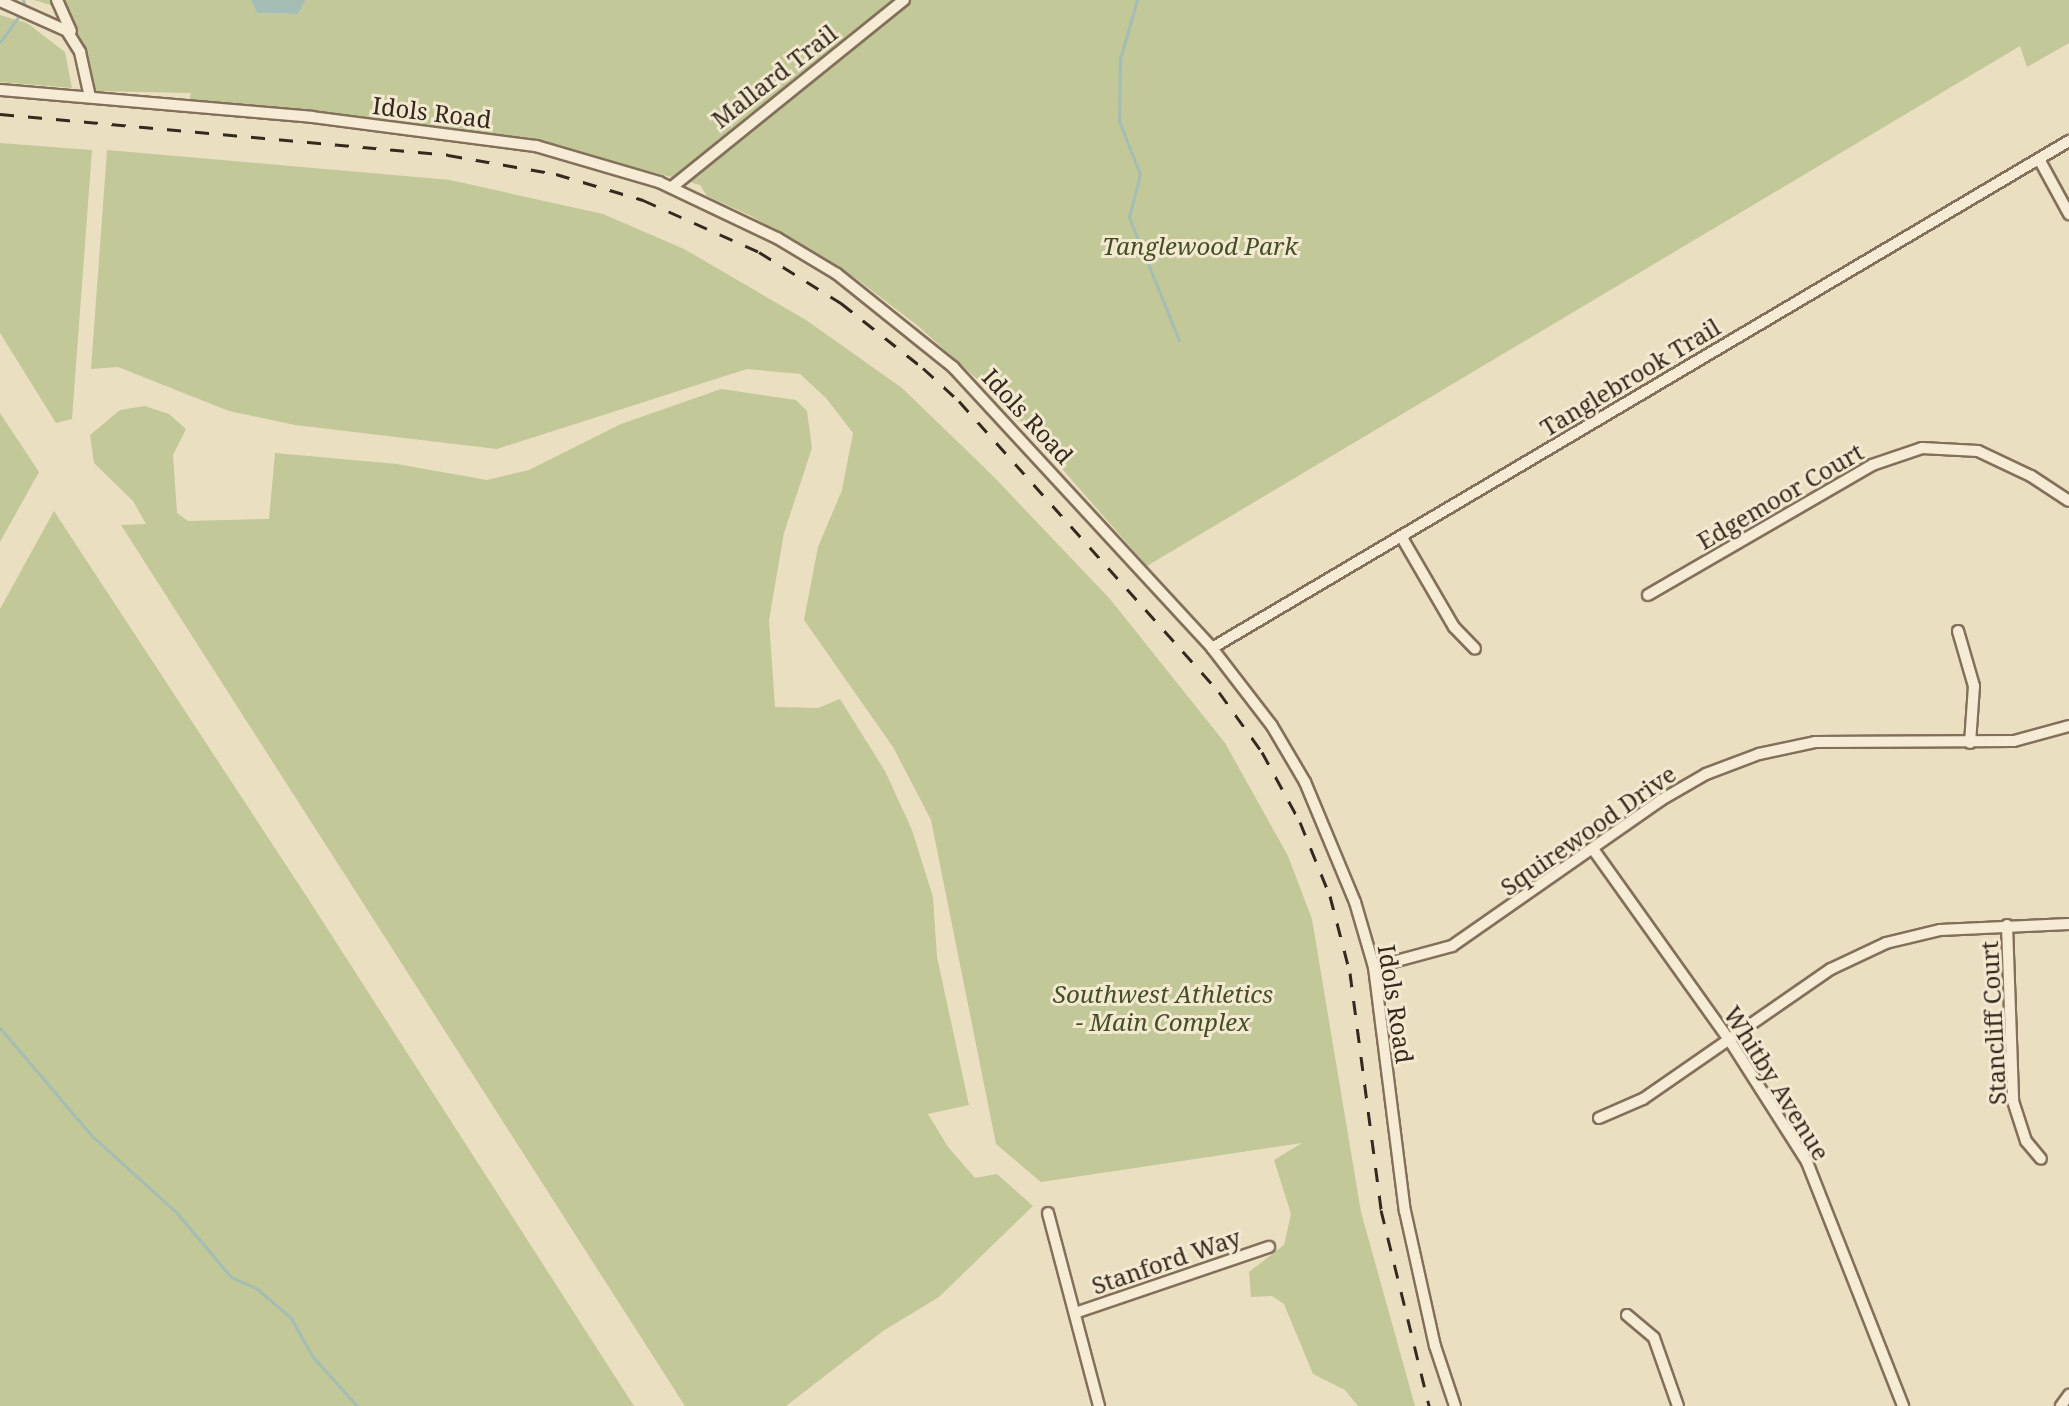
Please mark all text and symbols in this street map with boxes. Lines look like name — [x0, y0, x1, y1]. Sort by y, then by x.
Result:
street label: Mallard Trail — [706, 18, 842, 134]
street label: Idols Road — [371, 90, 493, 134]
park label: Tanglewood Park — [1102, 232, 1298, 260]
street label: Tanglebrook Trail — [1535, 312, 1725, 442]
street label: Idols Road — [977, 362, 1079, 470]
street label: Edgemoor Court — [1692, 437, 1868, 555]
street label: Squirewood Drive — [1495, 759, 1681, 901]
street label: Stancliff Court — [1974, 940, 2012, 1106]
street label: Idols Road — [1372, 943, 1420, 1065]
park label: Southwest Athletics - Main Complex — [1053, 980, 1273, 1036]
street label: Whitby Avenue — [1718, 1001, 1836, 1165]
street label: Stanford Way — [1088, 1222, 1244, 1300]

